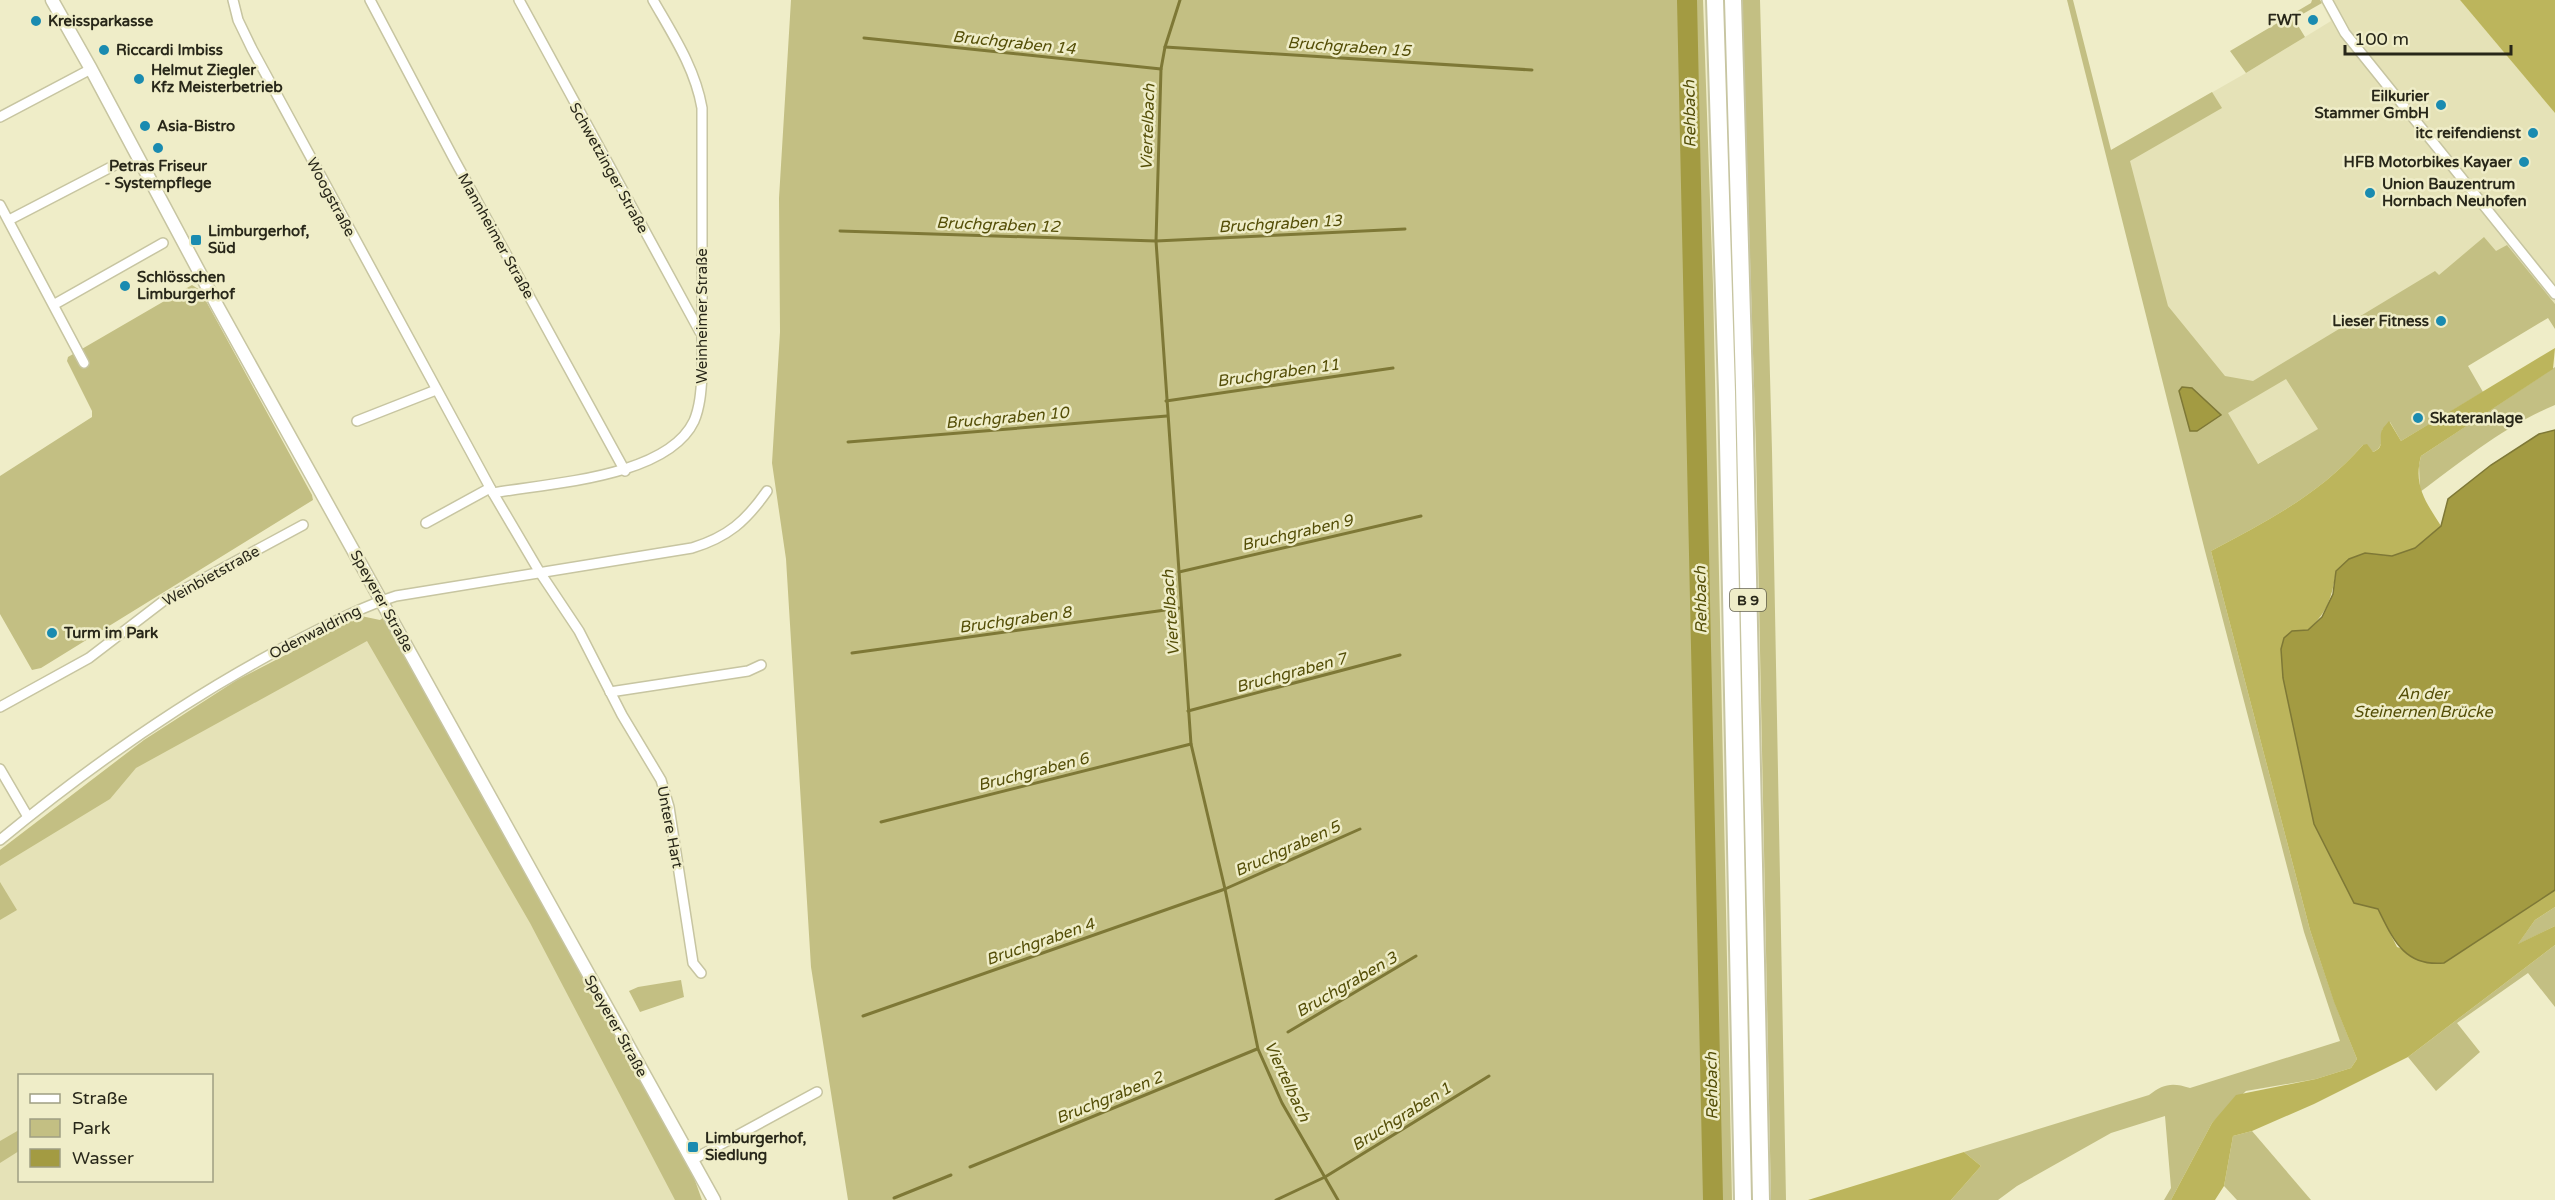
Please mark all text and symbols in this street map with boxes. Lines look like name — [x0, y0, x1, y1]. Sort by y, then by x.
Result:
place label: FWT — [2268, 11, 2302, 29]
place label: Kreissparkasse — [48, 12, 154, 31]
marker: FWT — [2306, 13, 2320, 27]
marker: Kreissparkasse — [29, 14, 43, 28]
scale bar — [2345, 18, 2512, 56]
water label: Bruchgraben 14 — [951, 27, 1077, 59]
text: 100 m — [2354, 28, 2409, 50]
water label: Bruchgraben 15 — [1287, 33, 1413, 61]
place label: Riccardi Imbiss — [116, 41, 223, 59]
marker: Riccardi Imbiss — [97, 43, 111, 57]
place label: Helmut Ziegler Kfz Meisterbetrieb — [151, 61, 283, 96]
marker: Helmut Ziegler Kfz Meisterbetrieb — [132, 72, 146, 86]
water label: Rehbach — [1679, 79, 1701, 148]
water label: Viertelbach — [1136, 82, 1160, 171]
place label: Eilkurier Stammer GmbH — [2315, 87, 2429, 122]
marker: Eilkurier Stammer GmbH — [2434, 98, 2448, 112]
street label: Schwetzinger Straße — [566, 100, 652, 236]
place label: Asia-Bistro — [157, 117, 235, 135]
marker: Asia-Bistro — [138, 119, 152, 133]
place label: itc reifendienst — [2415, 124, 2521, 142]
marker: itc reifendienst — [2526, 126, 2540, 140]
marker: Petras Friseur - Systempflege — [151, 141, 165, 155]
place label: HFB Motorbikes Kayaer — [2344, 153, 2512, 172]
street label: Woogstraße — [303, 154, 359, 240]
marker: HFB Motorbikes Kayaer — [2517, 155, 2531, 169]
place label: Petras Friseur - Systempflege — [104, 157, 212, 193]
street label: Mannheimer Straße — [454, 170, 538, 302]
place label: Union Bauzentrum Hornbach Neuhofen — [2382, 175, 2527, 210]
marker: Union Bauzentrum Hornbach Neuhofen — [2363, 186, 2377, 200]
water label: Bruchgraben 13 — [1218, 211, 1343, 237]
water label: Bruchgraben 12 — [936, 213, 1062, 237]
place label: Limburgerhof, Süd — [208, 222, 309, 257]
marker: Limburgerhof, Süd — [189, 233, 203, 247]
street label: Weinheimer Straße — [693, 248, 711, 384]
place label: Schlösschen Limburgerhof — [137, 268, 235, 304]
marker: Schlösschen Limburgerhof — [118, 279, 132, 293]
place label: Lieser Fitness — [2332, 312, 2429, 330]
marker: Lieser Fitness — [2434, 314, 2448, 328]
water label: Bruchgraben 11 — [1216, 354, 1341, 391]
water label: Bruchgraben 10 — [945, 402, 1071, 433]
place label: Skateranlage — [2430, 409, 2523, 428]
marker: Skateranlage — [2411, 411, 2425, 425]
water label: Bruchgraben 9 — [1240, 510, 1356, 555]
street label: Weinbietstraße — [159, 542, 263, 610]
street label: Speyerer Straße — [347, 547, 417, 655]
water label: Rehbach — [1690, 565, 1712, 634]
water label: Viertelbach — [1158, 568, 1184, 657]
road number: B 9 — [1730, 589, 1766, 611]
street label: Odenwaldring — [266, 601, 364, 663]
water label: Bruchgraben 8 — [958, 602, 1074, 638]
place label: Turm im Park — [63, 624, 158, 642]
marker: Turm im Park — [45, 626, 59, 640]
water label: Bruchgraben 7 — [1234, 648, 1351, 697]
water label: An der Steinernen Brücke — [2353, 684, 2494, 722]
water label: Bruchgraben 6 — [976, 748, 1093, 795]
street label: Untere Hart — [653, 784, 687, 870]
water label: Bruchgraben 5 — [1232, 816, 1345, 881]
water label: Bruchgraben 4 — [983, 914, 1098, 970]
water label: Bruchgraben 3 — [1292, 947, 1401, 1022]
street label: Speyerer Straße — [581, 972, 651, 1080]
water label: Viertelbach — [1260, 1038, 1315, 1126]
water label: Rehbach — [1701, 1051, 1723, 1120]
water label: Bruchgraben 2 — [1053, 1067, 1168, 1128]
legend — [18, 1074, 213, 1182]
water label: Bruchgraben 1 — [1348, 1078, 1455, 1155]
text: Straße — [72, 1087, 128, 1109]
text: Park — [72, 1117, 111, 1139]
place label: Limburgerhof, Siedlung — [705, 1129, 806, 1165]
marker: Limburgerhof, Siedlung — [686, 1140, 700, 1154]
text: Wasser — [72, 1147, 134, 1169]

